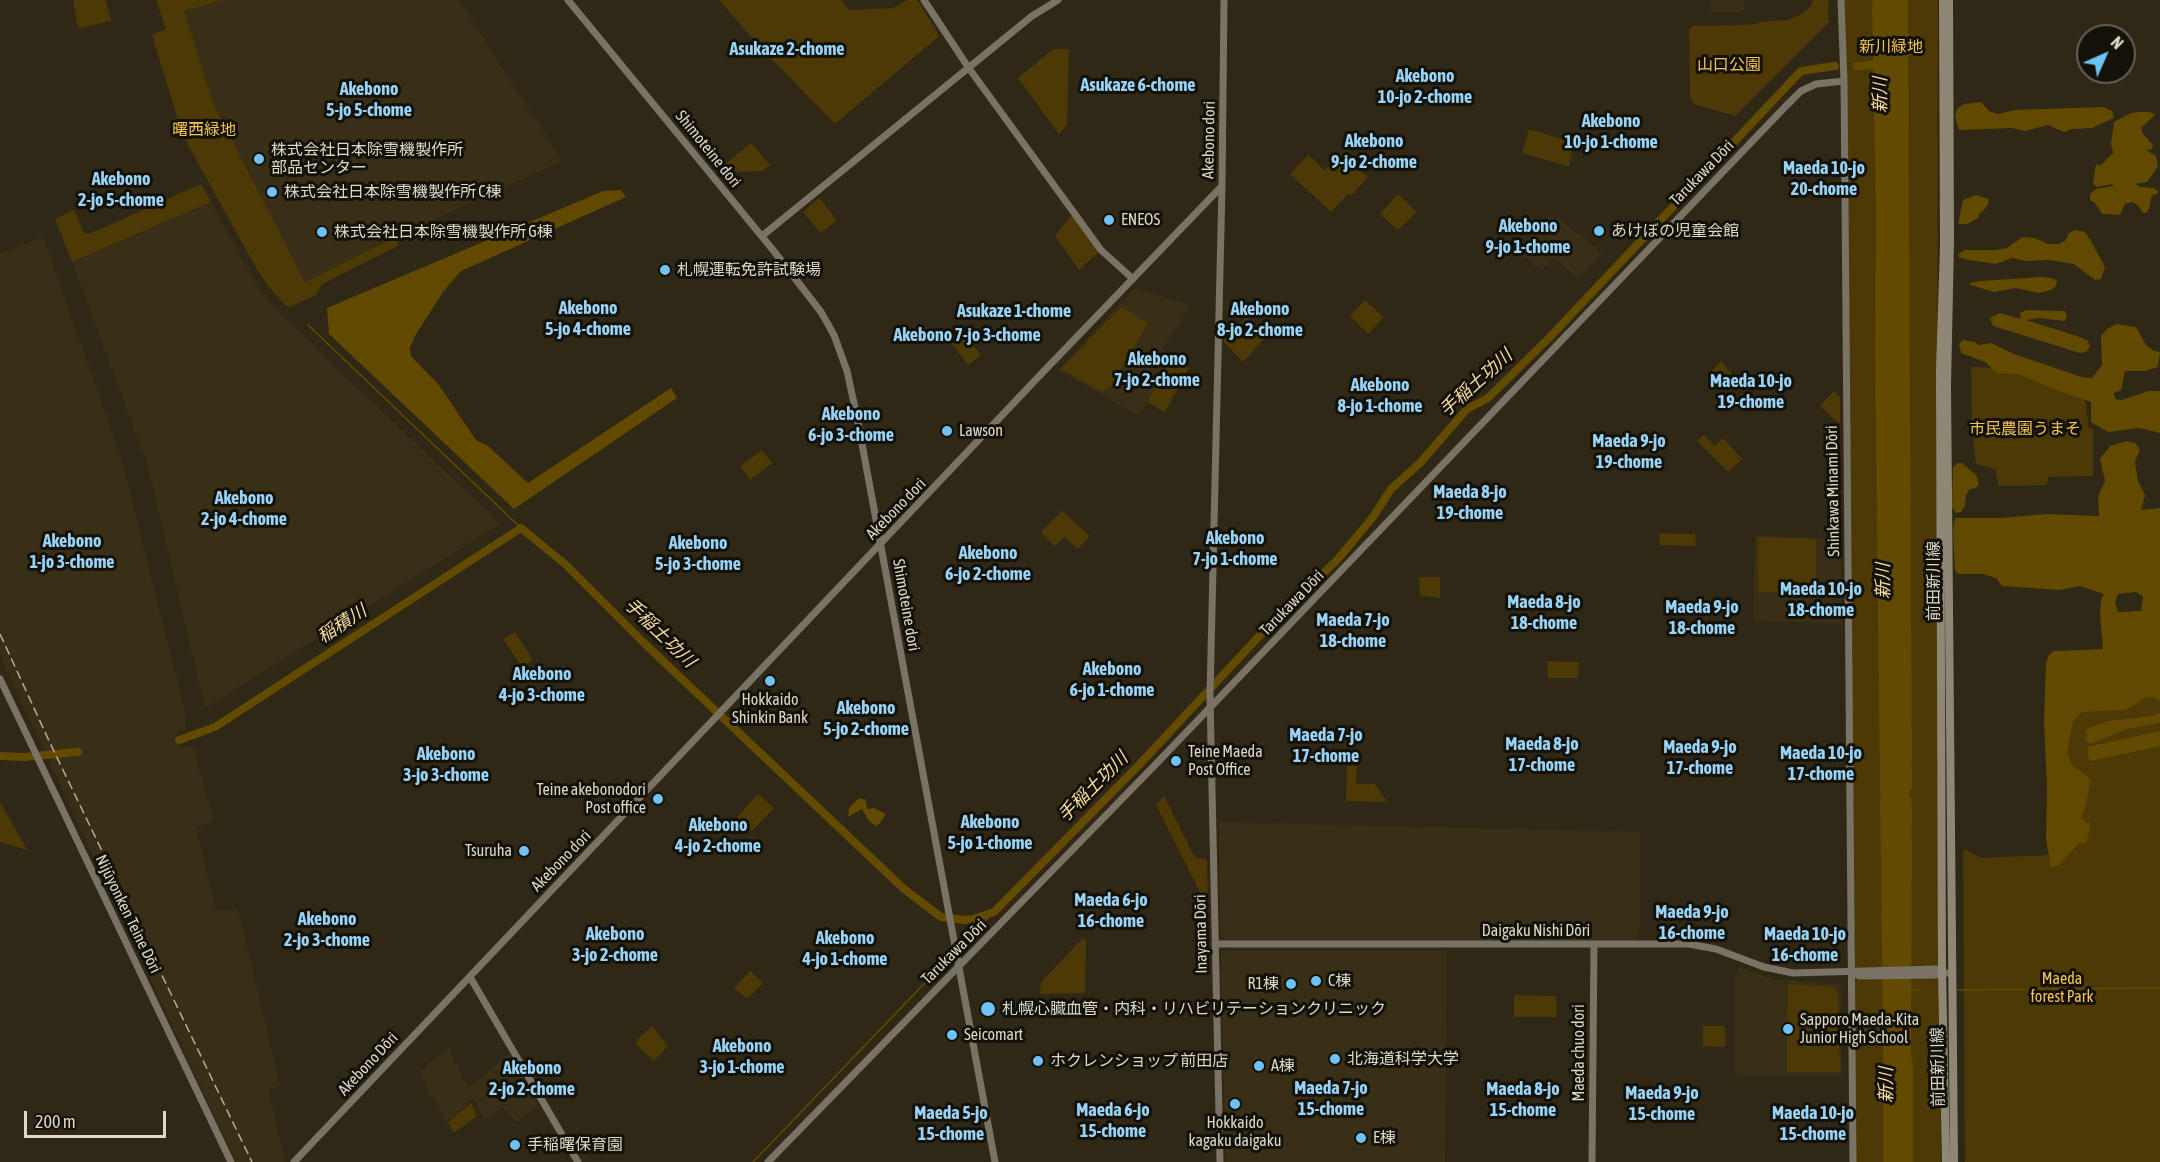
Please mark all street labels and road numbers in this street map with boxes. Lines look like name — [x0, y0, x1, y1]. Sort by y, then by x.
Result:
street label: Akebono dori — [1199, 101, 1219, 179]
street label: Shimoteine dori — [671, 107, 745, 191]
street label: Tarukawa Dōri — [1666, 136, 1738, 210]
street label: Shinkawa Minami Dōri — [1822, 425, 1844, 557]
street label: Akebono dori — [862, 474, 930, 544]
street label: 前田新川線 — [1924, 541, 1944, 621]
street label: Shimoteine dori — [888, 557, 924, 653]
street label: Tarukawa Dōri — [1256, 566, 1328, 640]
street label: Akebono dori — [527, 826, 595, 896]
street label: Nijūyonken Teine Dōri — [91, 852, 165, 976]
street label: Inayama Dōri — [1191, 894, 1211, 974]
street label: Tarukawa Dōri — [917, 915, 991, 989]
street label: Daigaku Nishi Dōri — [1482, 921, 1590, 941]
street label: Maeda chuo dori — [1569, 1004, 1589, 1102]
street label: 前田新川線 — [1928, 1027, 1948, 1107]
street label: Akebono Dōri — [334, 1028, 402, 1100]

